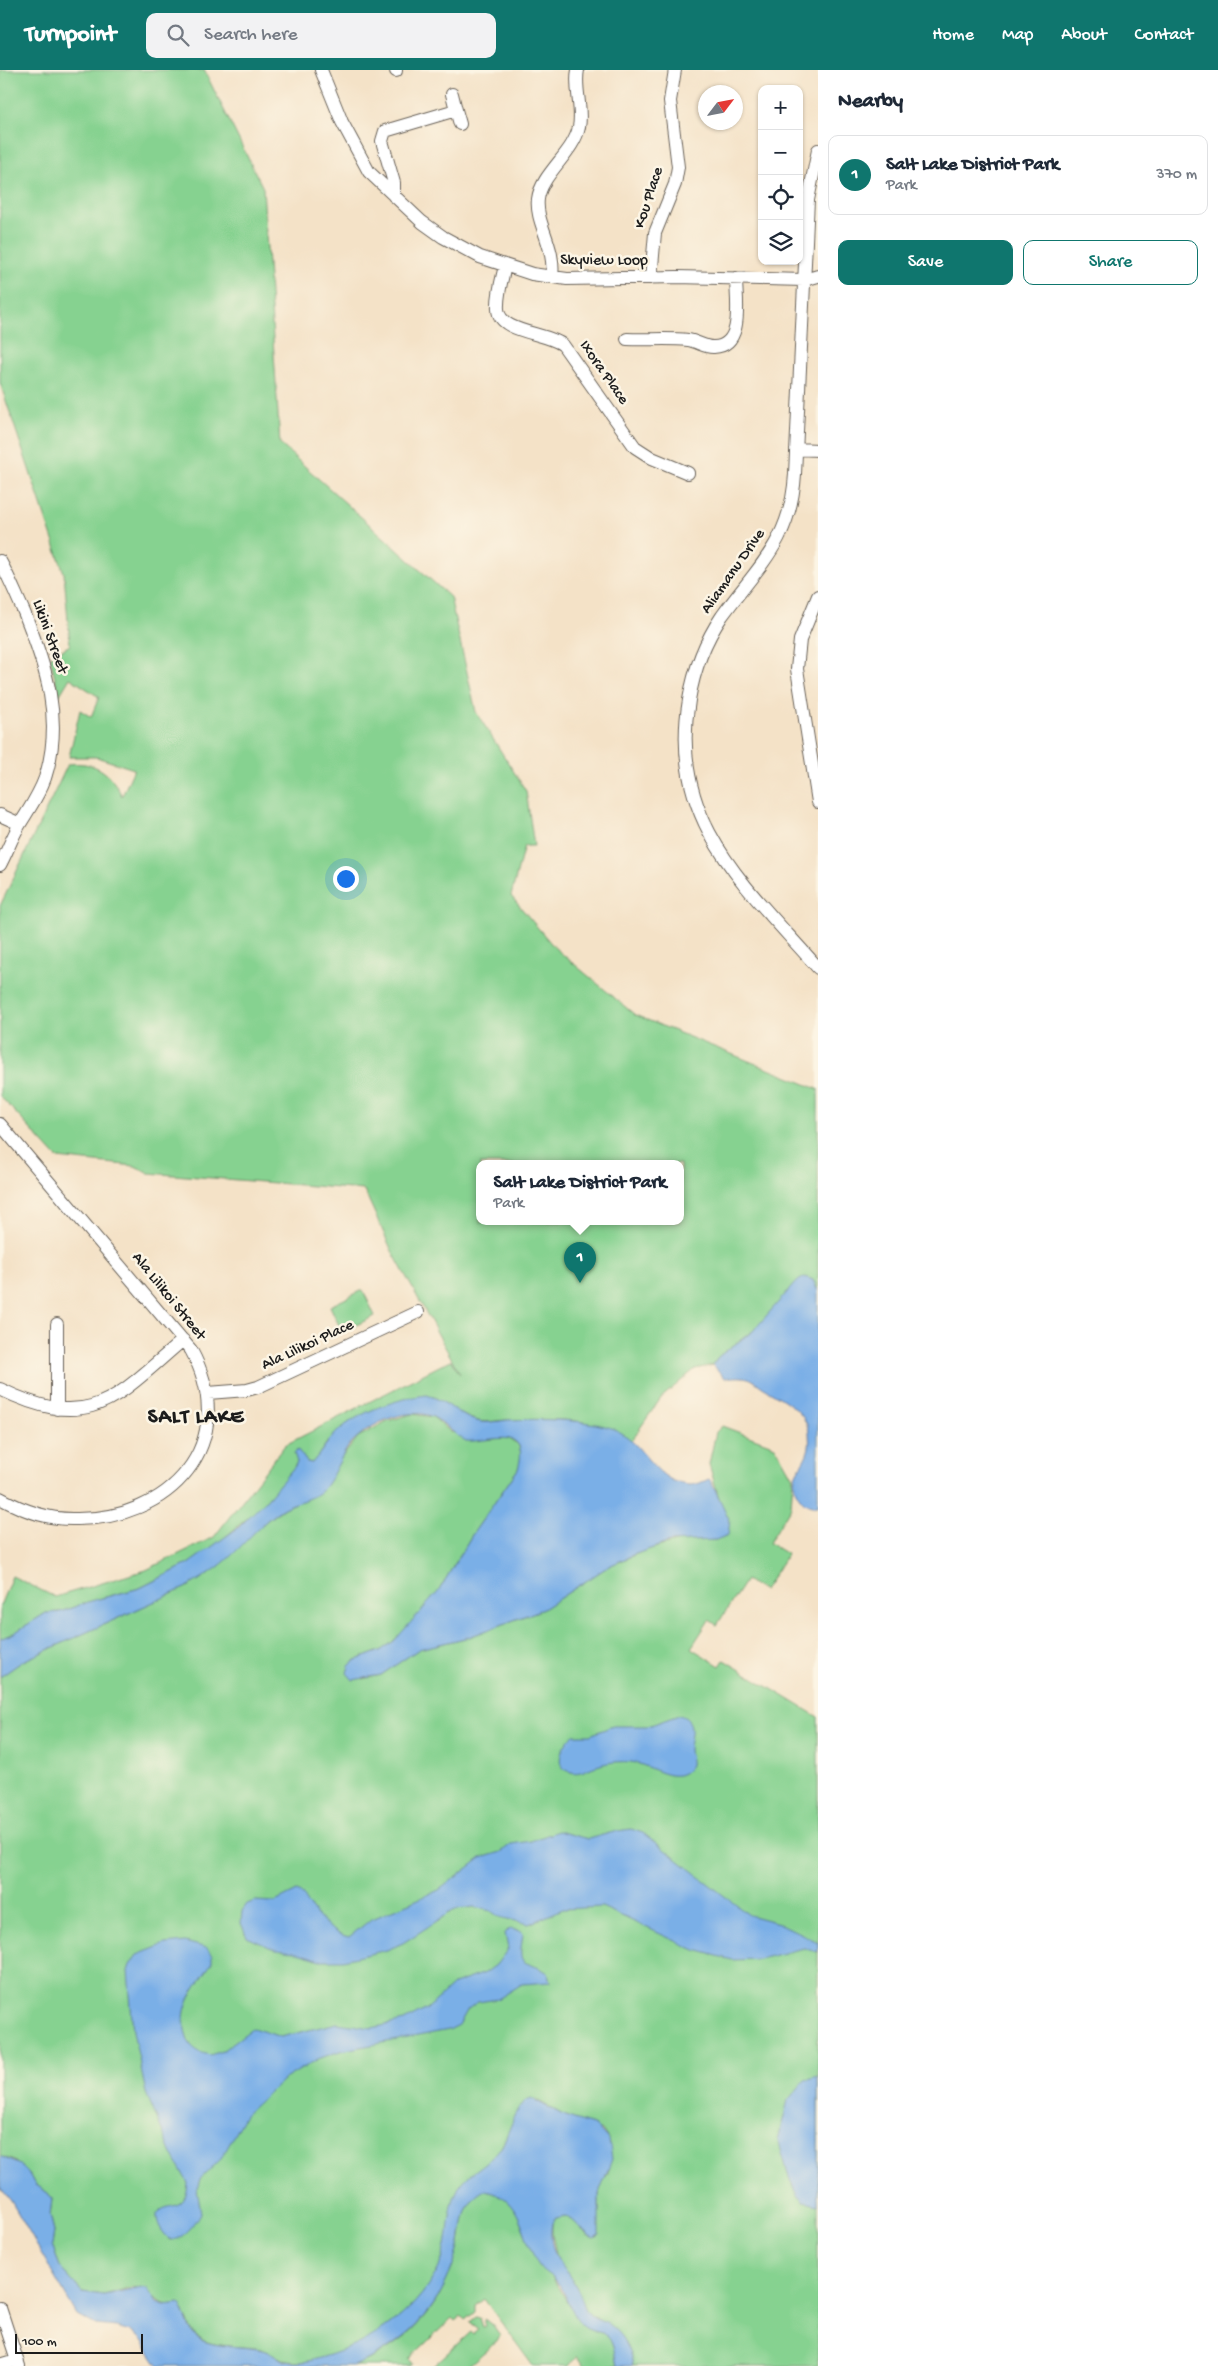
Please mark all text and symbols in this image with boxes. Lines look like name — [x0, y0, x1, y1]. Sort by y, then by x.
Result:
search box — [146, 13, 496, 58]
text: Turnpoint — [25, 21, 116, 50]
icon: search — [164, 21, 192, 49]
text: Search here — [204, 24, 298, 47]
text: Home — [932, 25, 974, 46]
text: Map — [1002, 25, 1033, 46]
text: About — [1061, 25, 1107, 46]
text: Contact — [1135, 25, 1193, 46]
north arrow — [698, 85, 743, 130]
map controls — [758, 85, 803, 265]
button: + — [758, 85, 803, 130]
text: Nearby — [838, 90, 903, 115]
button: − — [758, 130, 803, 175]
text: Salt Lake District Park — [886, 154, 1059, 177]
street label: Kou Place — [631, 164, 669, 231]
text: 1 — [852, 166, 858, 185]
text: 370 m — [1156, 166, 1197, 185]
button: locate — [758, 175, 803, 220]
text: Park — [886, 177, 917, 196]
button: layers — [758, 220, 803, 265]
button: Save — [838, 240, 1013, 285]
button: Share — [1023, 240, 1198, 285]
street label: Skyview Loop — [560, 252, 648, 271]
street label: Ixora Place — [574, 337, 632, 409]
street label: Aliamanu Drive — [698, 525, 771, 618]
street label: Likini Street — [27, 597, 72, 678]
your location — [333, 866, 359, 892]
popup — [476, 1160, 684, 1225]
text: Salt Lake District Park — [493, 1172, 667, 1195]
text: Park — [493, 1195, 524, 1214]
pin: 1 — [564, 1242, 596, 1283]
street label: Ala Lilikoi Street — [127, 1249, 210, 1346]
street label: Ala Lilikoi Place — [259, 1316, 358, 1376]
district label: SALT LAKE — [148, 1406, 245, 1431]
scale bar — [15, 2331, 142, 2354]
text: 100 m — [22, 2334, 57, 2351]

